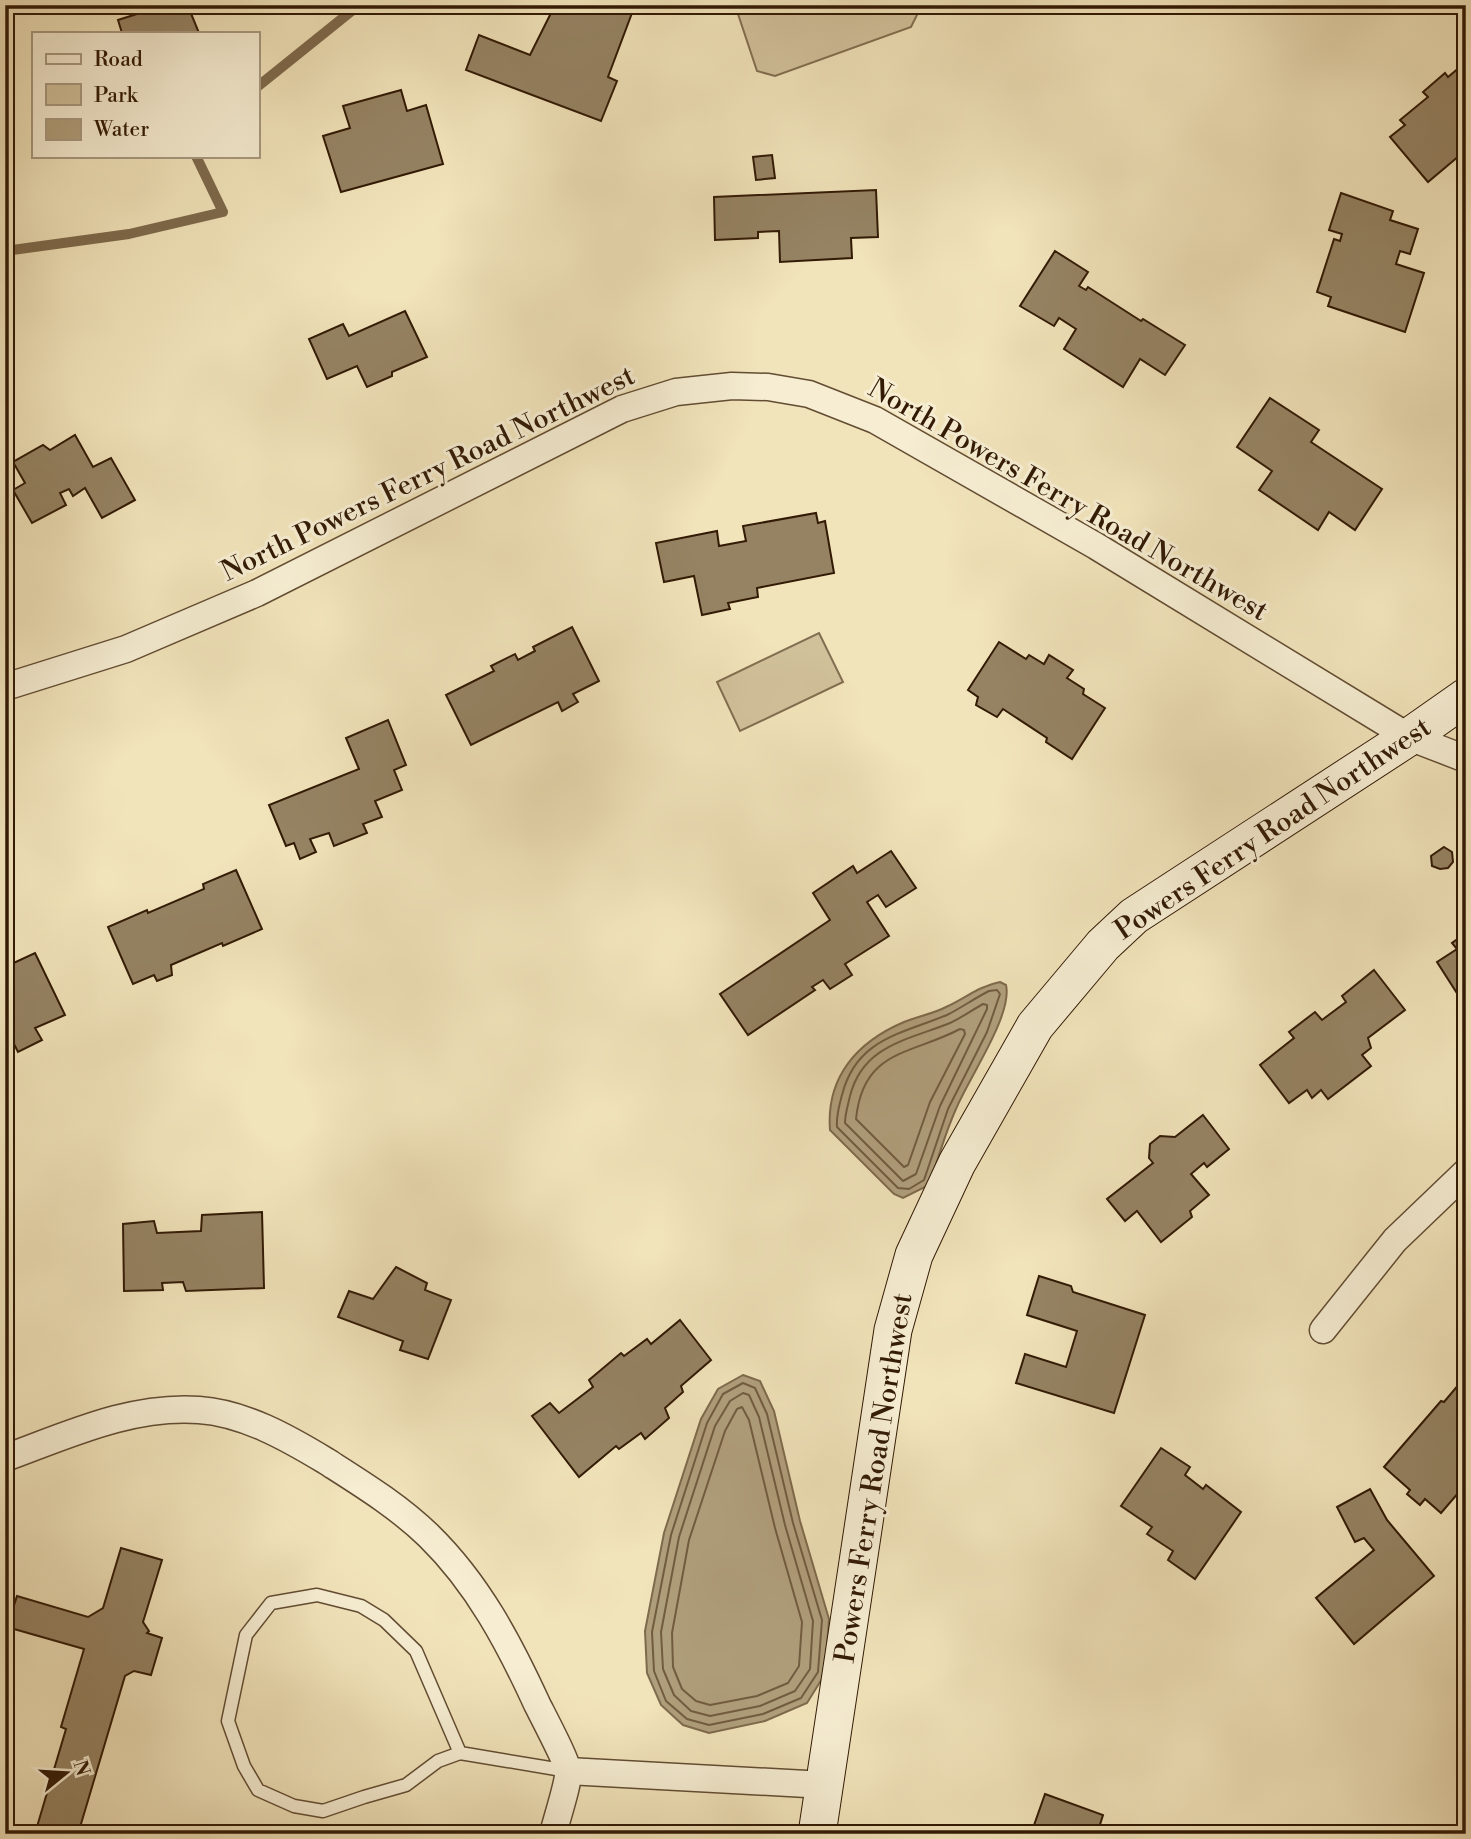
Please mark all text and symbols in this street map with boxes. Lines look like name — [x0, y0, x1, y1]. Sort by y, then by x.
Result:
legend — [32, 32, 259, 158]
text: Road — [94, 47, 143, 73]
text: Park — [94, 83, 139, 109]
text: Water — [93, 117, 149, 143]
street label: North Powers Ferry Road Northwest — [215, 358, 641, 590]
street label: North Powers Ferry Road Northwest — [862, 371, 1274, 629]
street label: Powers Ferry Road Northwest — [1108, 710, 1438, 948]
street label: Powers Ferry Road Northwest — [827, 1291, 921, 1665]
north arrow — [32, 1738, 102, 1808]
text: N — [67, 1757, 95, 1779]

